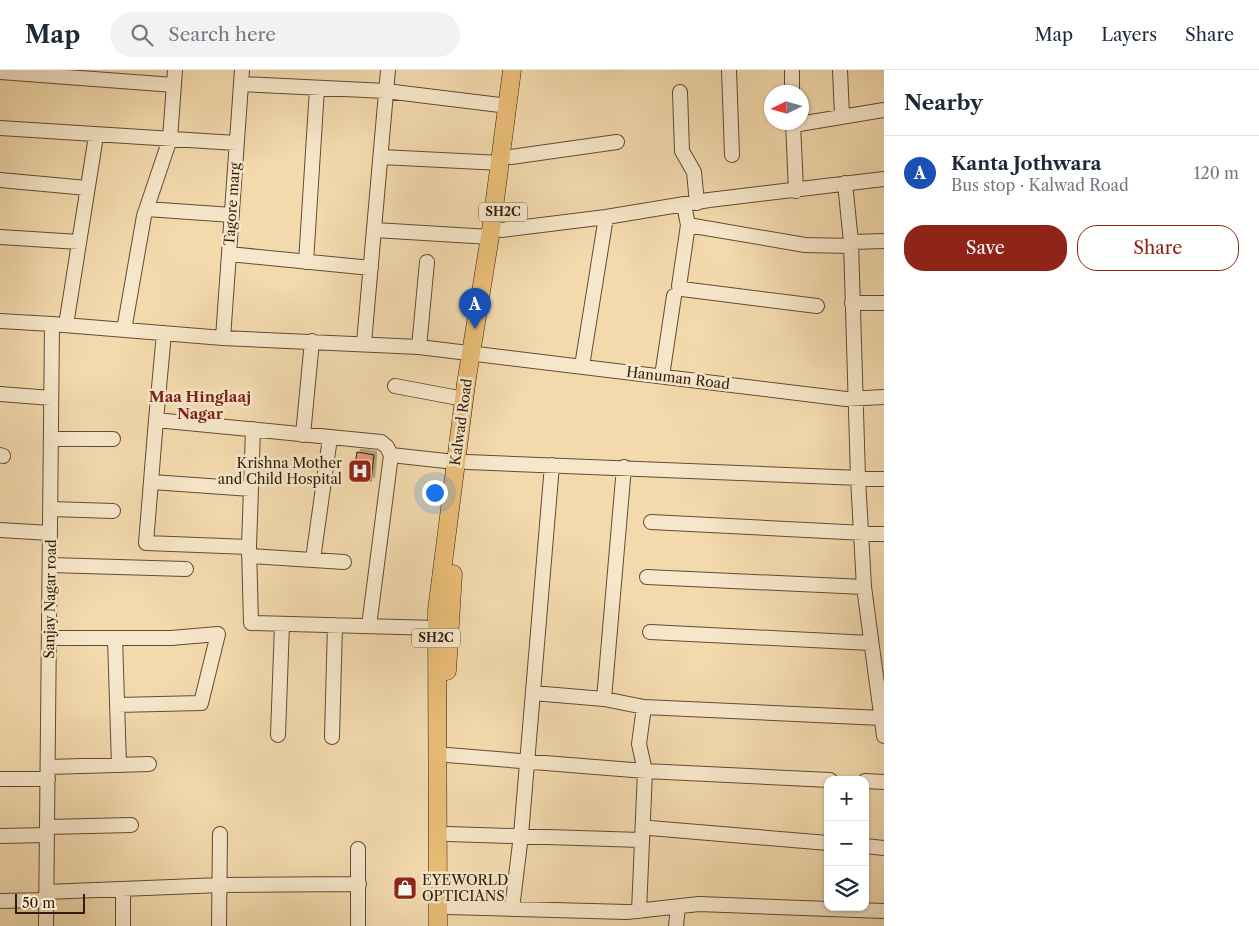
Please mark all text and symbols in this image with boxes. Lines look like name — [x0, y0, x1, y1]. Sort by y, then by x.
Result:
search box — [110, 12, 460, 57]
text: Map — [25, 20, 80, 49]
icon: search — [128, 21, 156, 49]
text: Search here — [168, 23, 276, 46]
text: Map — [1035, 24, 1073, 46]
text: Layers — [1101, 24, 1157, 46]
text: Share — [1185, 24, 1234, 46]
north arrow — [764, 85, 809, 130]
text: Nearby — [904, 90, 983, 115]
text: Kanta Jothwara — [951, 152, 1102, 175]
street label: Tagore marg — [220, 161, 244, 246]
text: A — [914, 163, 926, 183]
text: 120 m — [1194, 163, 1239, 183]
text: Bus stop · Kalwad Road — [951, 175, 1129, 195]
road number: SH2C — [479, 202, 527, 222]
button: Save — [904, 225, 1067, 271]
button: Share — [1077, 225, 1239, 271]
pin: A — [459, 288, 491, 329]
street label: Hanuman Road — [625, 363, 731, 393]
street label: Kalwad Road — [446, 377, 476, 467]
district label: Maa Hinglaaj Nagar — [149, 387, 251, 423]
place label: Krishna Mother and Child Hospital — [218, 454, 342, 488]
hospital icon: Krishna Mother and Child Hospital — [347, 458, 373, 484]
your location — [422, 480, 448, 506]
street label: Sanjay Nagar road — [40, 539, 60, 659]
road number: SH2C — [412, 628, 460, 648]
map controls — [824, 776, 869, 911]
button: + — [824, 776, 869, 821]
button: − — [824, 821, 869, 866]
button: layers — [824, 866, 869, 911]
place label: EYEWORLD OPTICIANS — [422, 871, 508, 905]
shop icon: EYEWORLD OPTICIANS — [392, 875, 418, 901]
scale bar — [15, 891, 85, 914]
text: 50 m — [22, 894, 55, 912]

